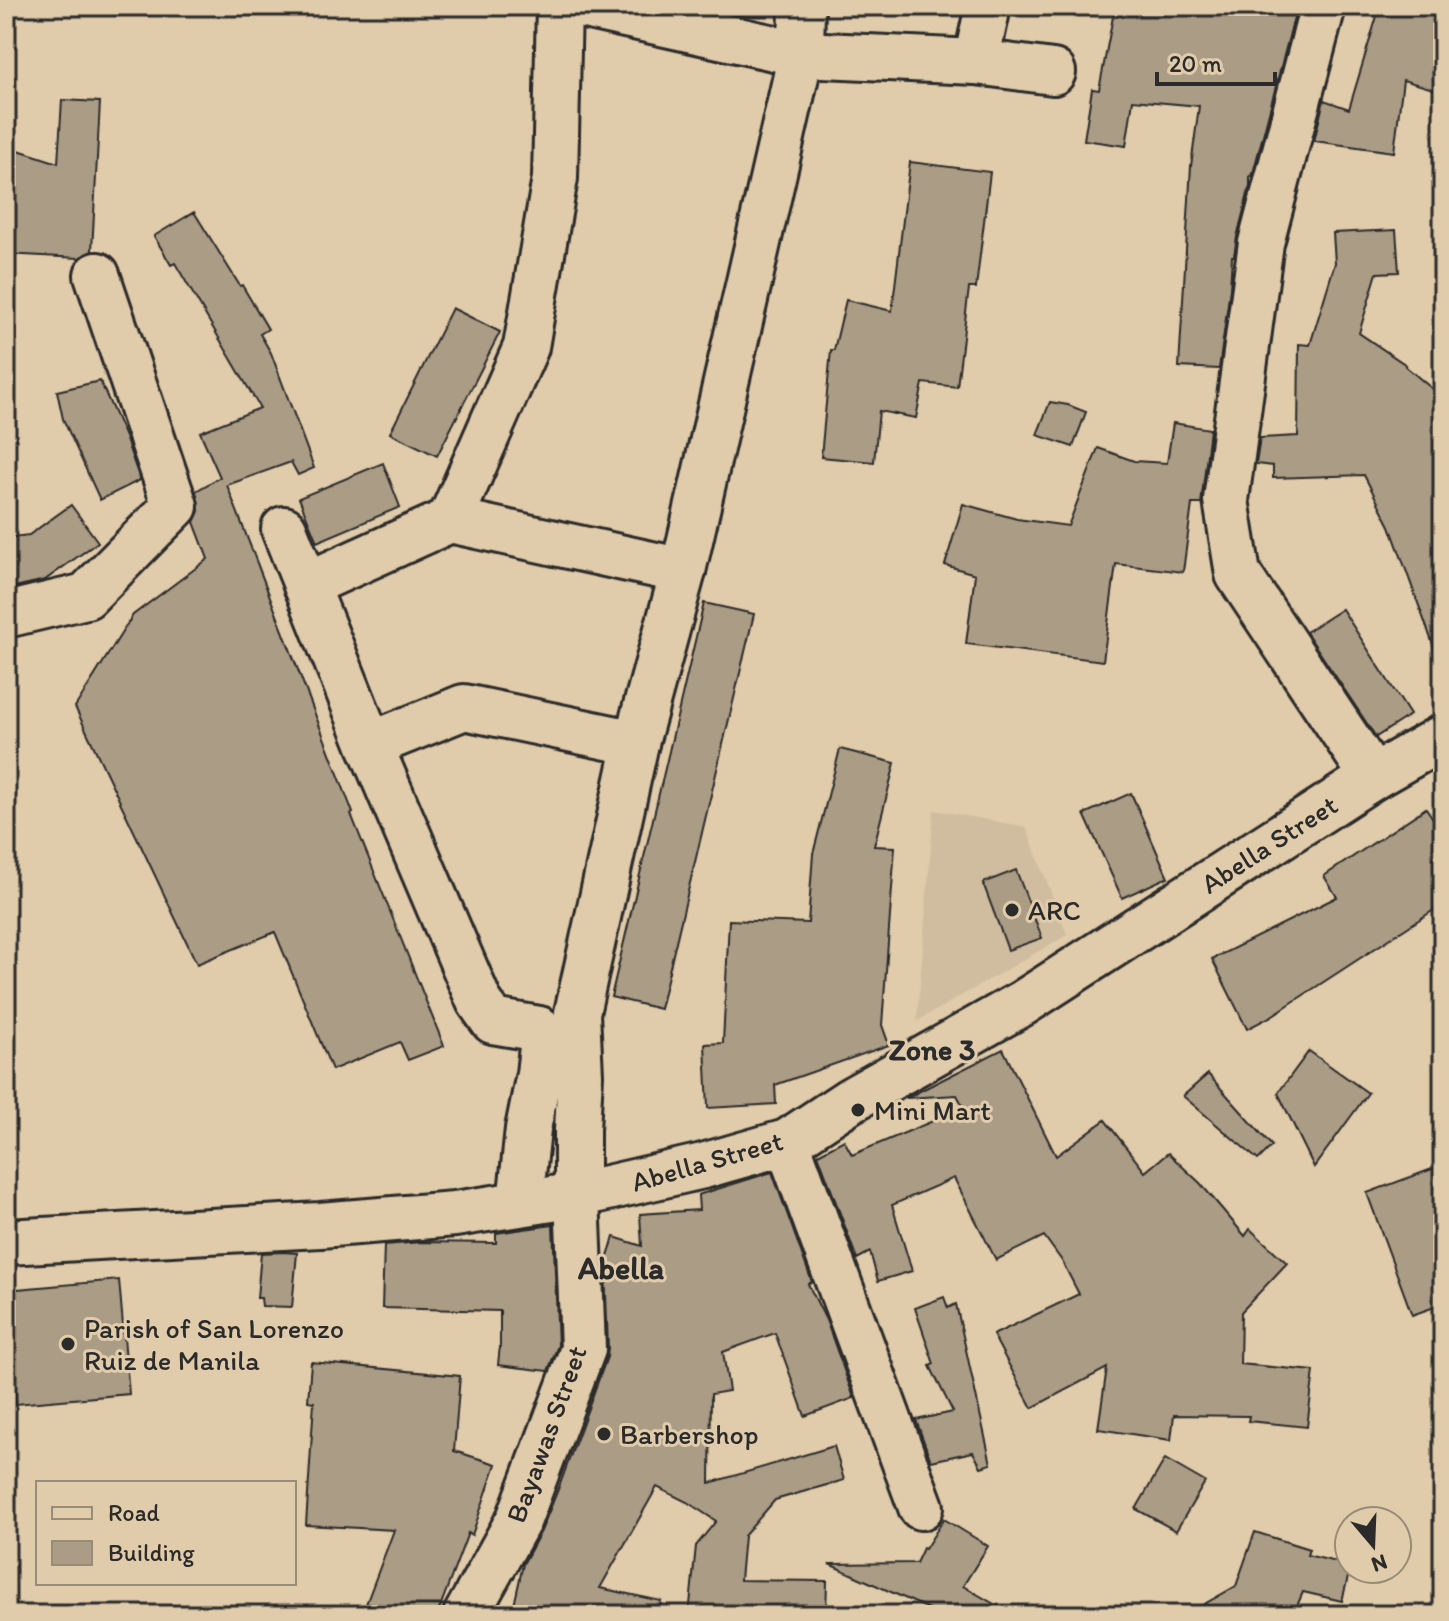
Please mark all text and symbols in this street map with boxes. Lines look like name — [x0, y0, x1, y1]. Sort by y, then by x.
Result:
scale bar — [1157, 36, 1275, 86]
text: 20 m — [1169, 49, 1222, 78]
street label: Abella Street — [1194, 787, 1344, 901]
place label: ARC — [1028, 893, 1081, 927]
marker: ARC — [1003, 901, 1021, 919]
district label: Zone 3 — [889, 1031, 975, 1068]
place label: Mini Mart — [874, 1093, 991, 1127]
marker: Mini Mart — [849, 1101, 867, 1119]
street label: Abella Street — [627, 1123, 787, 1199]
district label: Abella — [577, 1249, 664, 1287]
place label: Parish of San Lorenzo Ruiz de Manila — [84, 1311, 344, 1377]
marker: Parish of San Lorenzo Ruiz de Manila — [59, 1335, 77, 1353]
street label: Bayawas Street — [498, 1341, 594, 1527]
place label: Barbershop — [620, 1417, 759, 1451]
marker: Barbershop — [595, 1425, 613, 1443]
legend — [36, 1481, 296, 1585]
text: Road — [108, 1498, 160, 1527]
north arrow — [1333, 1505, 1413, 1585]
text: Building — [108, 1538, 195, 1567]
text: N — [1368, 1548, 1391, 1579]

